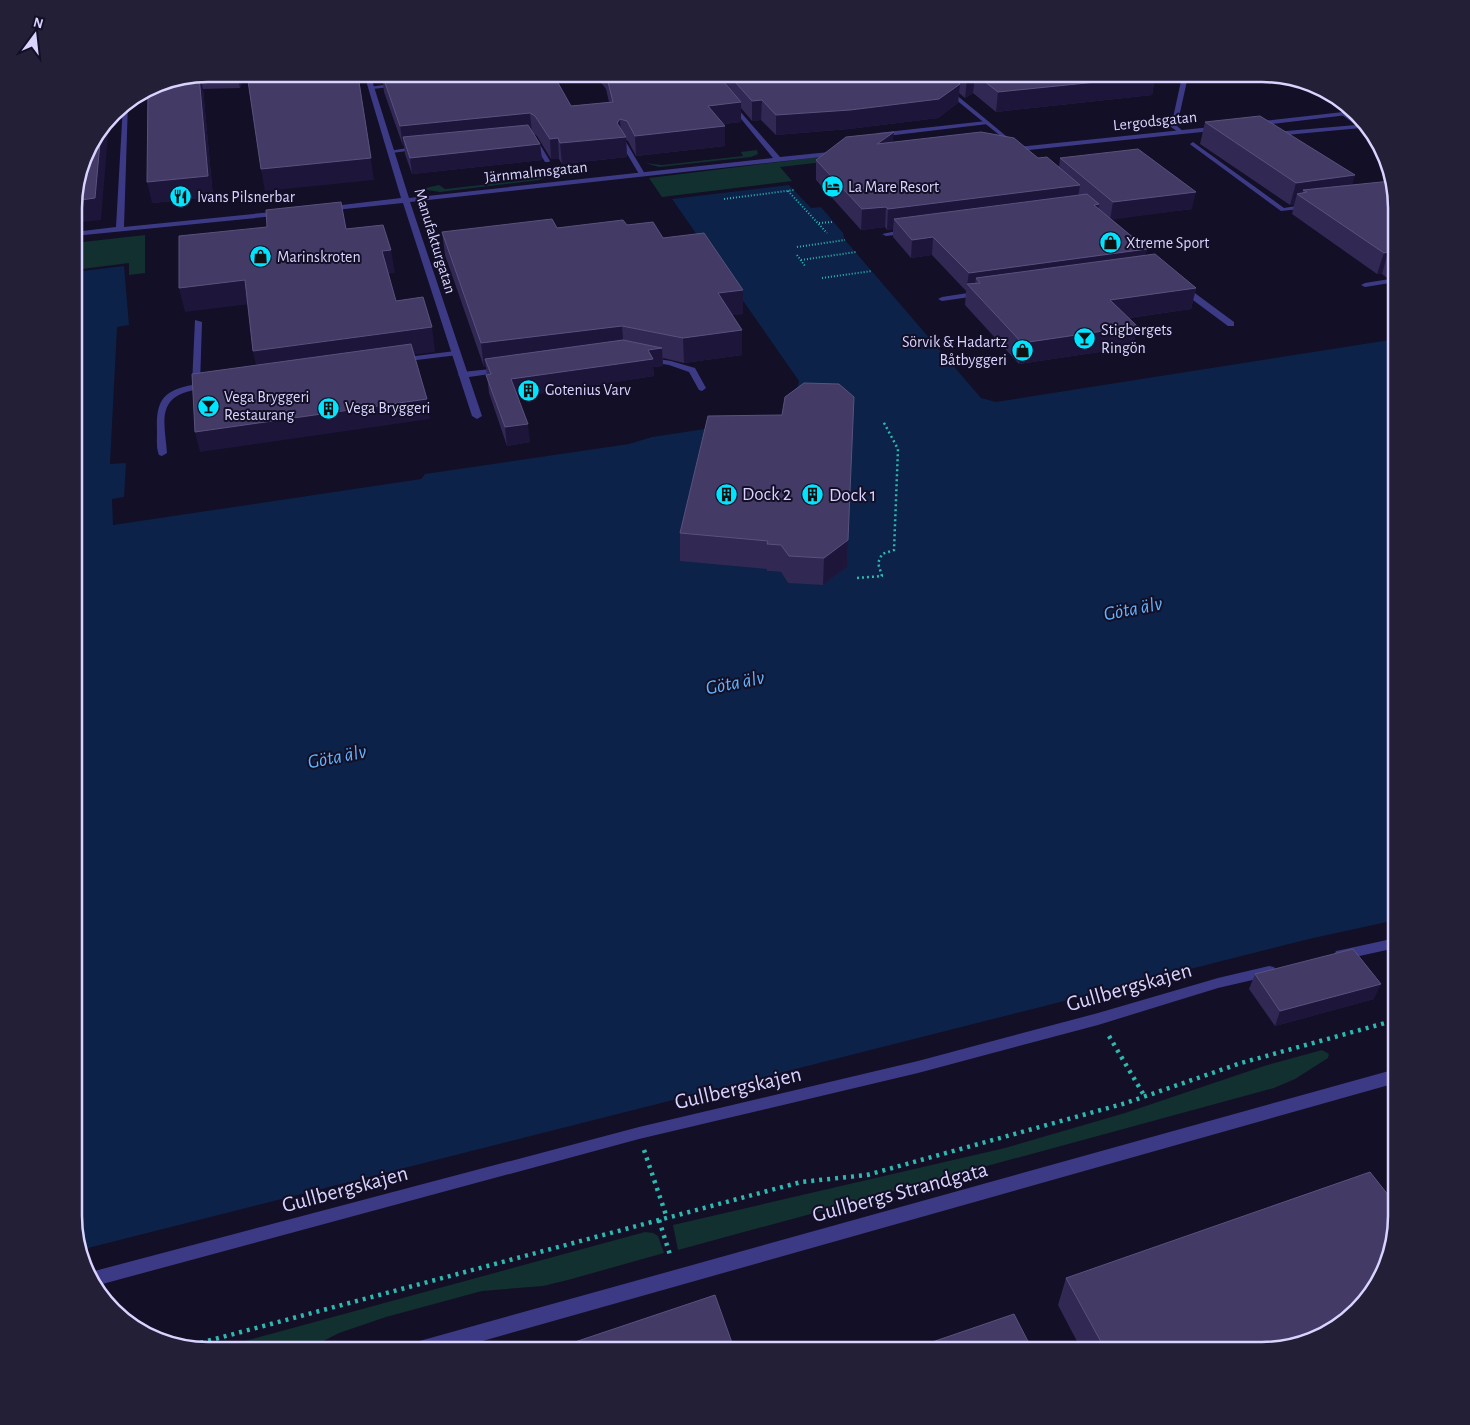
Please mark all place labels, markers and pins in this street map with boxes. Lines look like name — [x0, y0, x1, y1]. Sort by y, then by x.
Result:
hotel icon: La Mare Resort — [820, 175, 844, 199]
place label: La Mare Resort — [848, 179, 939, 195]
restaurant icon: Ivans Pilsnerbar — [169, 185, 193, 209]
place label: Ivans Pilsnerbar — [197, 189, 296, 205]
shop icon: Xtreme Sport — [1098, 231, 1122, 255]
place label: Xtreme Sport — [1126, 235, 1209, 251]
shop icon: Marinskroten — [249, 245, 273, 269]
place label: Marinskroten — [277, 249, 361, 265]
place label: Stigbergets Ringön — [1101, 322, 1172, 356]
bar icon: Stigbergets Ringön — [1073, 327, 1097, 351]
place label: Sörvik & Hadartz Båtbyggeri — [902, 334, 1007, 369]
shop icon: Sörvik & Hadartz Båtbyggeri — [1011, 339, 1035, 363]
building icon: Gotenius Varv — [517, 378, 541, 402]
place label: Gotenius Varv — [545, 382, 631, 398]
place label: Vega Bryggeri Restaurang — [224, 389, 309, 423]
bar icon: Vega Bryggeri Restaurang — [196, 394, 220, 418]
building icon: Vega Bryggeri — [317, 396, 341, 420]
place label: Vega Bryggeri — [345, 400, 430, 417]
building icon: Dock 2 — [714, 482, 738, 506]
building icon: Dock 1 — [801, 483, 825, 507]
place label: Dock 2 — [742, 485, 792, 504]
place label: Dock 1 — [829, 486, 876, 505]

